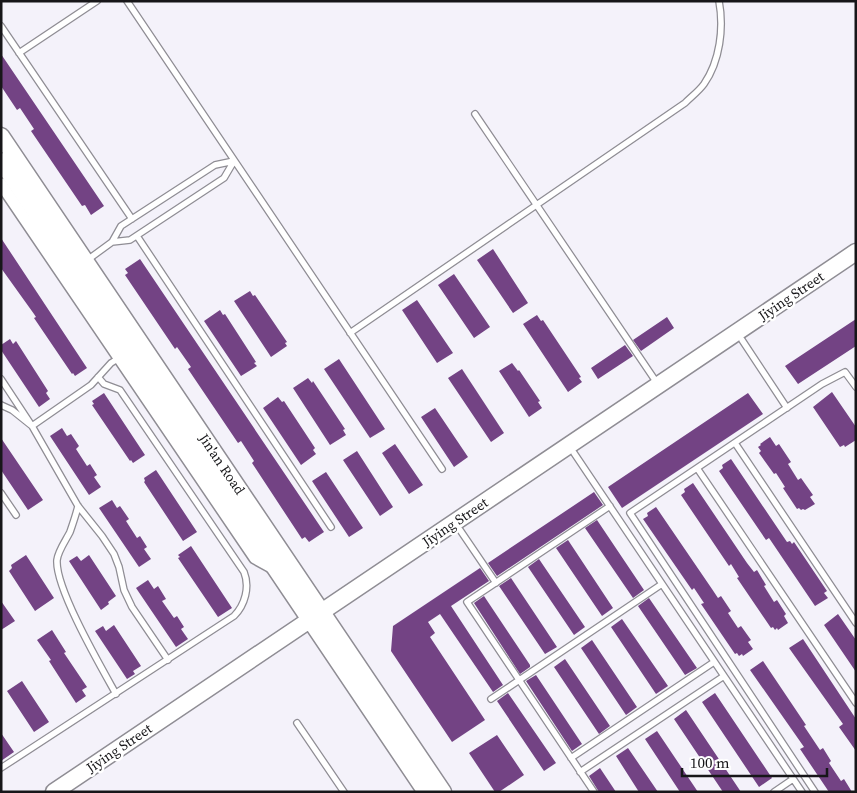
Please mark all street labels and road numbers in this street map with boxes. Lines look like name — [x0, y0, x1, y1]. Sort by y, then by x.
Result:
street label: Jiying Street — [753, 266, 828, 326]
street label: Jin'an Road — [194, 429, 250, 499]
street label: Jiying Street — [417, 492, 492, 552]
street label: Jiying Street — [81, 718, 156, 778]

